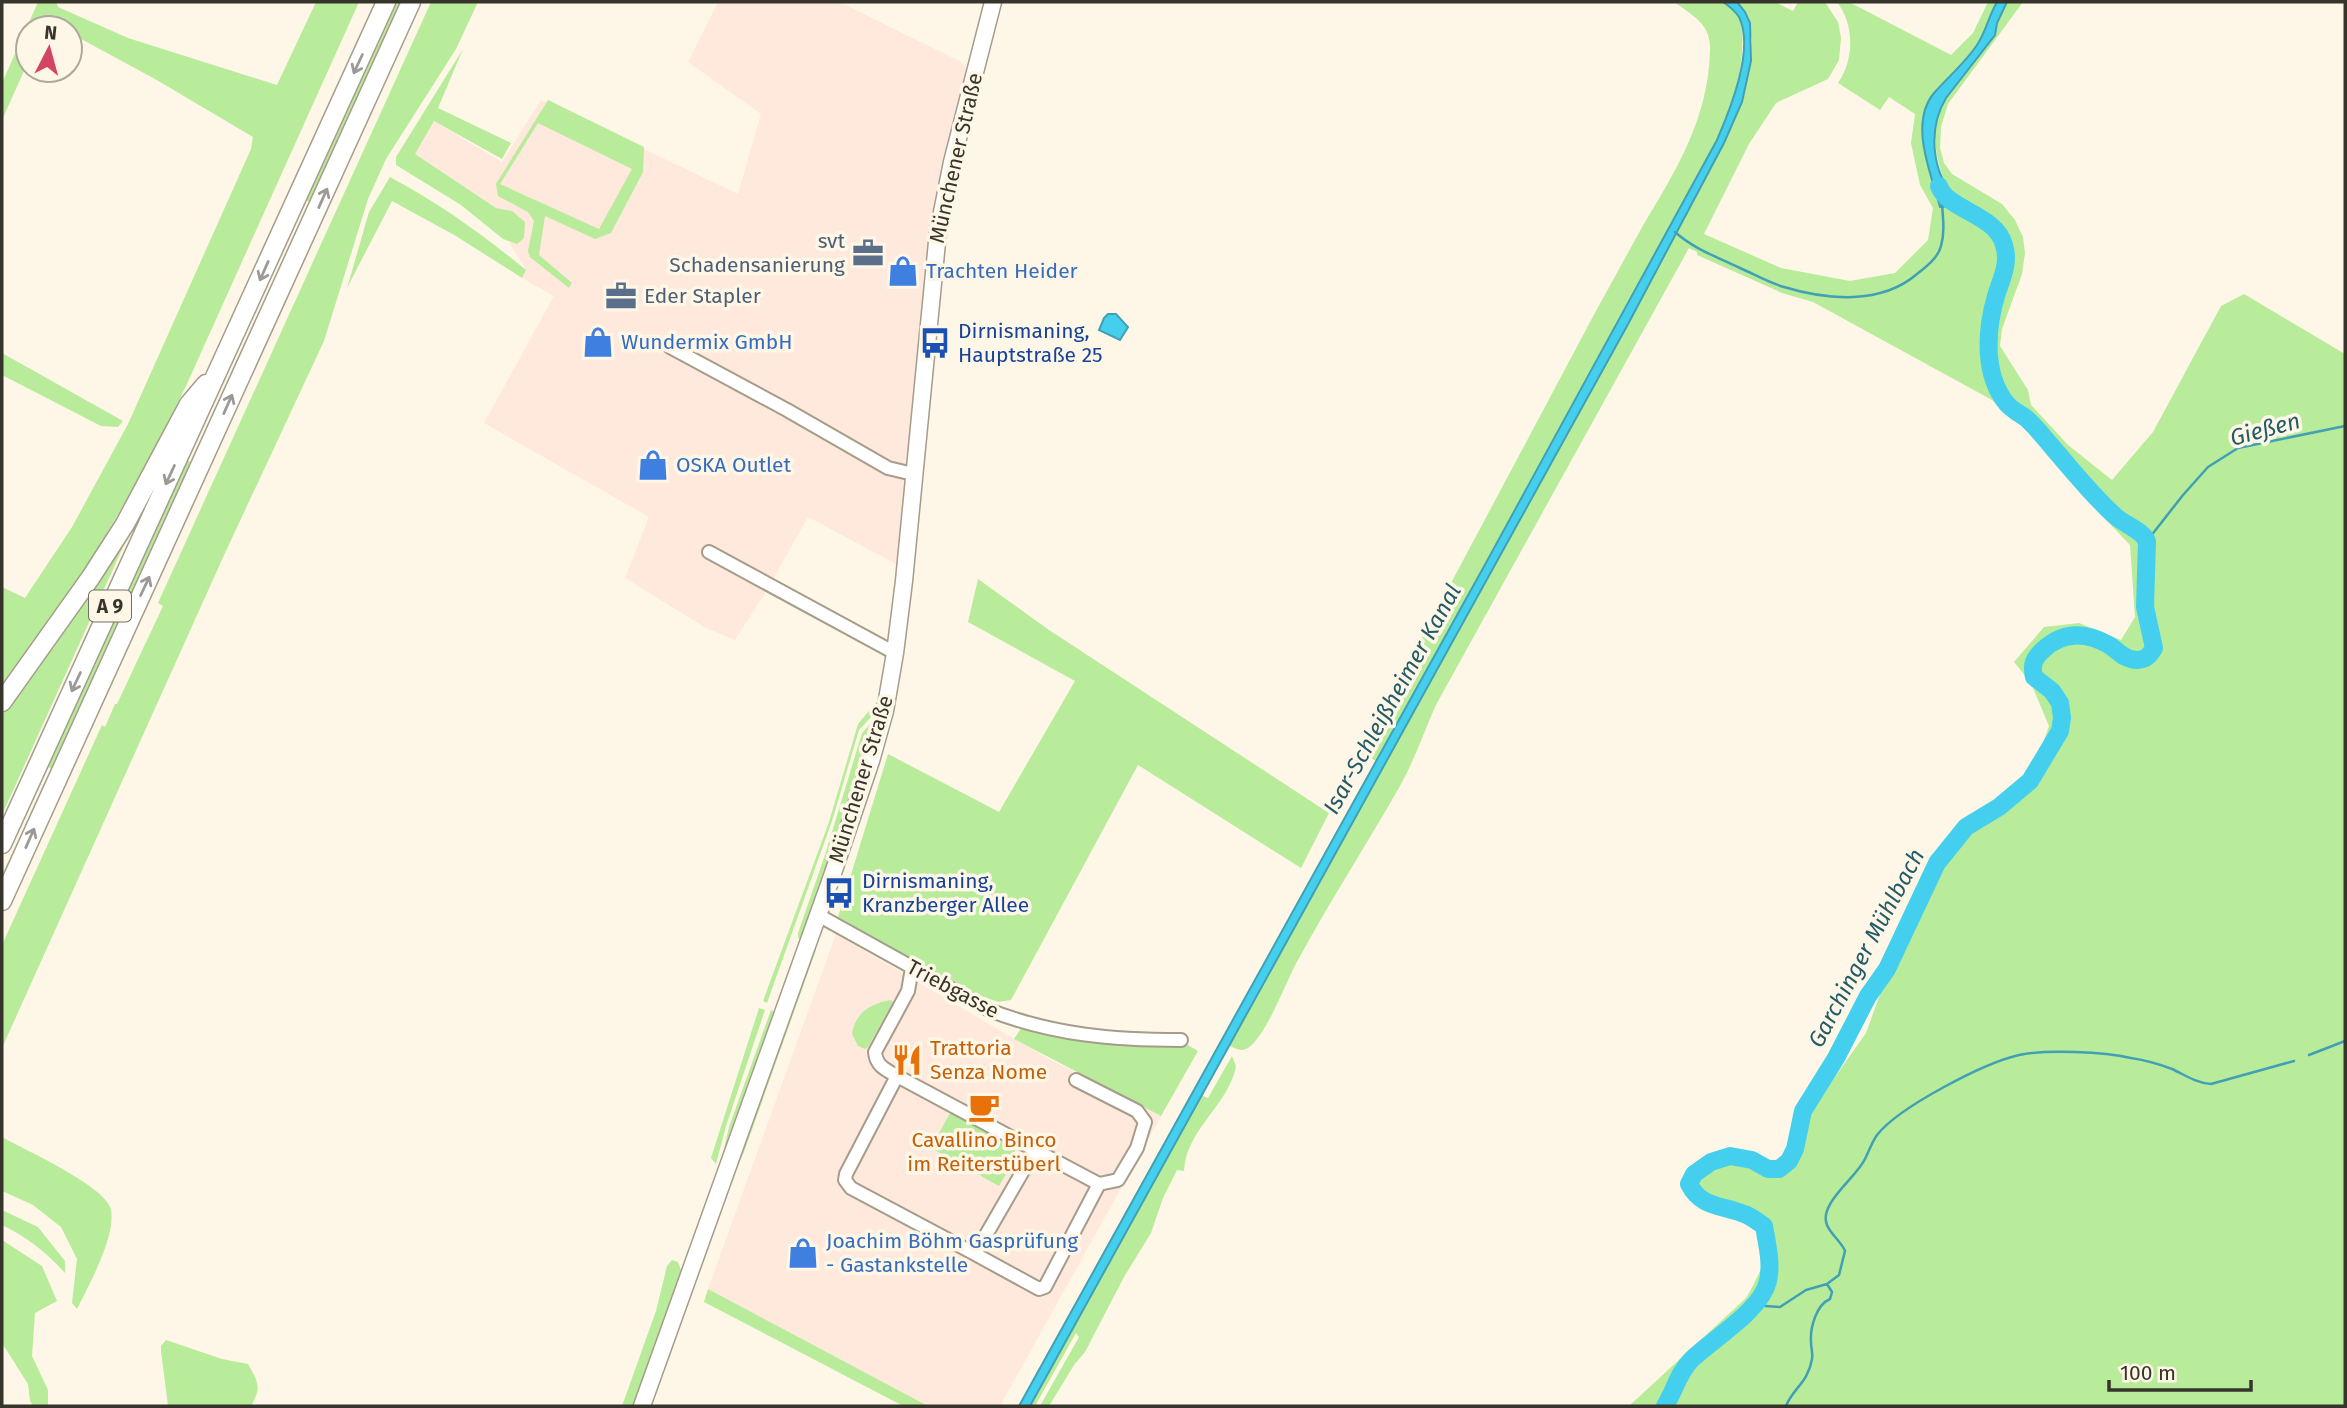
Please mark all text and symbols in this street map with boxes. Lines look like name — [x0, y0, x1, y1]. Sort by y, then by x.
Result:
north arrow — [14, 14, 84, 84]
text: N — [43, 20, 58, 45]
one-way arrow — [351, 53, 364, 74]
street label: Münchener Straße — [924, 70, 988, 246]
one-way arrow — [317, 188, 330, 209]
place label: svt Schadensanierung — [669, 228, 845, 278]
office icon: svt Schadensanierung — [851, 236, 885, 270]
shop icon: Trachten Heider — [886, 254, 920, 288]
place label: Trachten Heider — [926, 258, 1078, 284]
one-way arrow — [257, 260, 270, 281]
office icon: Eder Stapler — [604, 279, 638, 313]
place label: Eder Stapler — [644, 283, 761, 309]
place label: Dirnismaning, Hauptstraße 25 — [958, 318, 1103, 368]
shop icon: Wundermix GmbH — [581, 325, 615, 359]
bus stop icon: Dirnismaning, Hauptstraße 25 — [918, 326, 952, 360]
place label: Wundermix GmbH — [621, 329, 792, 355]
one-way arrow — [222, 394, 235, 415]
water label: Gießen — [2227, 406, 2303, 452]
shop icon: OSKA Outlet — [636, 448, 670, 482]
place label: OSKA Outlet — [676, 452, 792, 478]
one-way arrow — [163, 464, 176, 485]
one-way arrow — [139, 576, 152, 598]
water label: Isar-Schleißheimer Kanal — [1317, 579, 1467, 819]
road number: A 9 — [89, 590, 131, 622]
one-way arrow — [69, 671, 82, 692]
street label: Münchener Straße — [823, 692, 899, 866]
one-way arrow — [24, 828, 37, 849]
water label: Garchinger Mühlbach — [1802, 844, 1930, 1052]
place label: Dirnismaning, Kranzberger Allee — [862, 868, 1029, 918]
bus stop icon: Dirnismaning, Kranzberger Allee — [822, 876, 856, 910]
street label: Triebgasse — [902, 954, 1004, 1024]
place label: Trattoria Senza Nome — [930, 1035, 1047, 1085]
restaurant icon: Trattoria Senza Nome — [890, 1043, 924, 1077]
cafe icon: Cavallino Binco im Reiterstüberl — [967, 1090, 1001, 1124]
place label: Cavallino Binco im Reiterstüberl — [907, 1127, 1061, 1177]
place label: Joachim Böhm Gasprüfung - Gastankstelle — [826, 1228, 1078, 1278]
shop icon: Joachim Böhm Gasprüfung - Gastankstelle — [786, 1236, 820, 1270]
scale bar — [2109, 1348, 2251, 1392]
text: 100 m — [2120, 1360, 2176, 1386]

